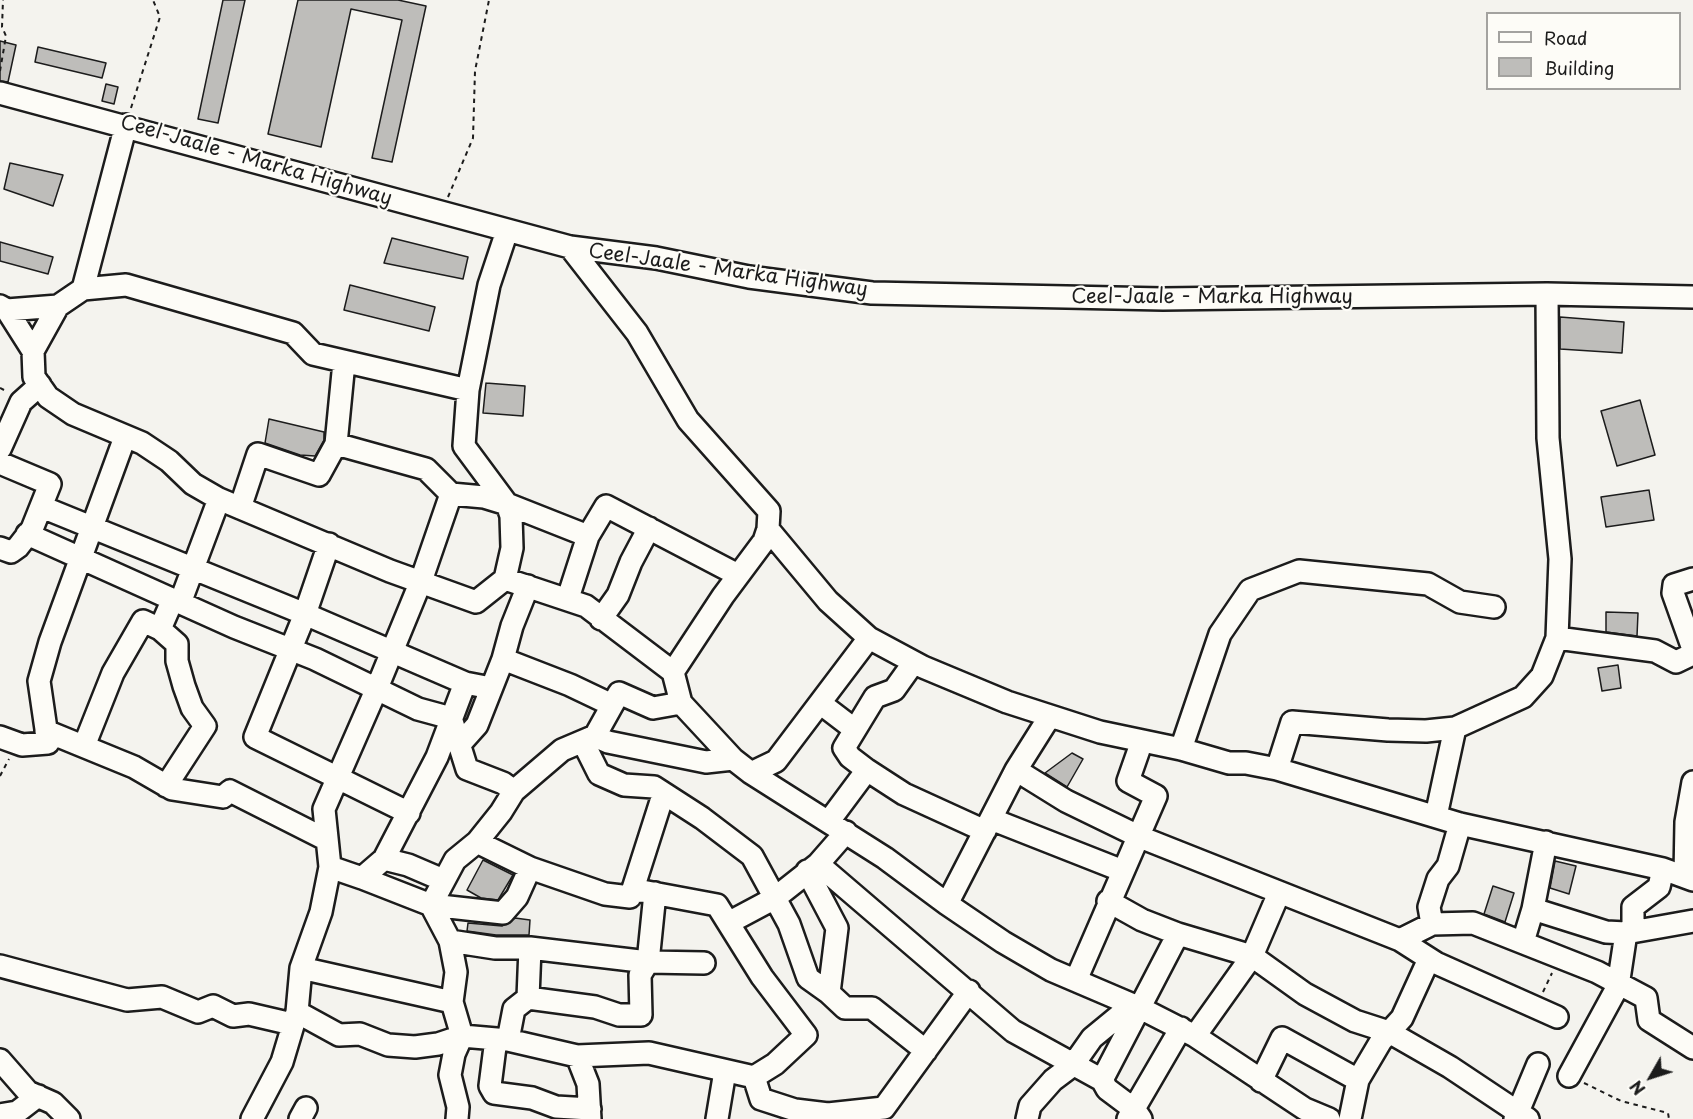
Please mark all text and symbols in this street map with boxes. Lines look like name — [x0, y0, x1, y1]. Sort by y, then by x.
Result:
legend — [1486, 12, 1681, 90]
text: Road — [1544, 24, 1588, 51]
text: Building — [1544, 54, 1614, 81]
street label: Ceel-Jaale - Marka Highway — [117, 111, 395, 211]
street label: Ceel-Jaale - Marka Highway — [587, 240, 869, 302]
street label: Ceel-Jaale - Marka Highway — [1071, 285, 1353, 309]
north arrow — [1621, 1047, 1681, 1107]
text: N — [1624, 1076, 1650, 1101]

